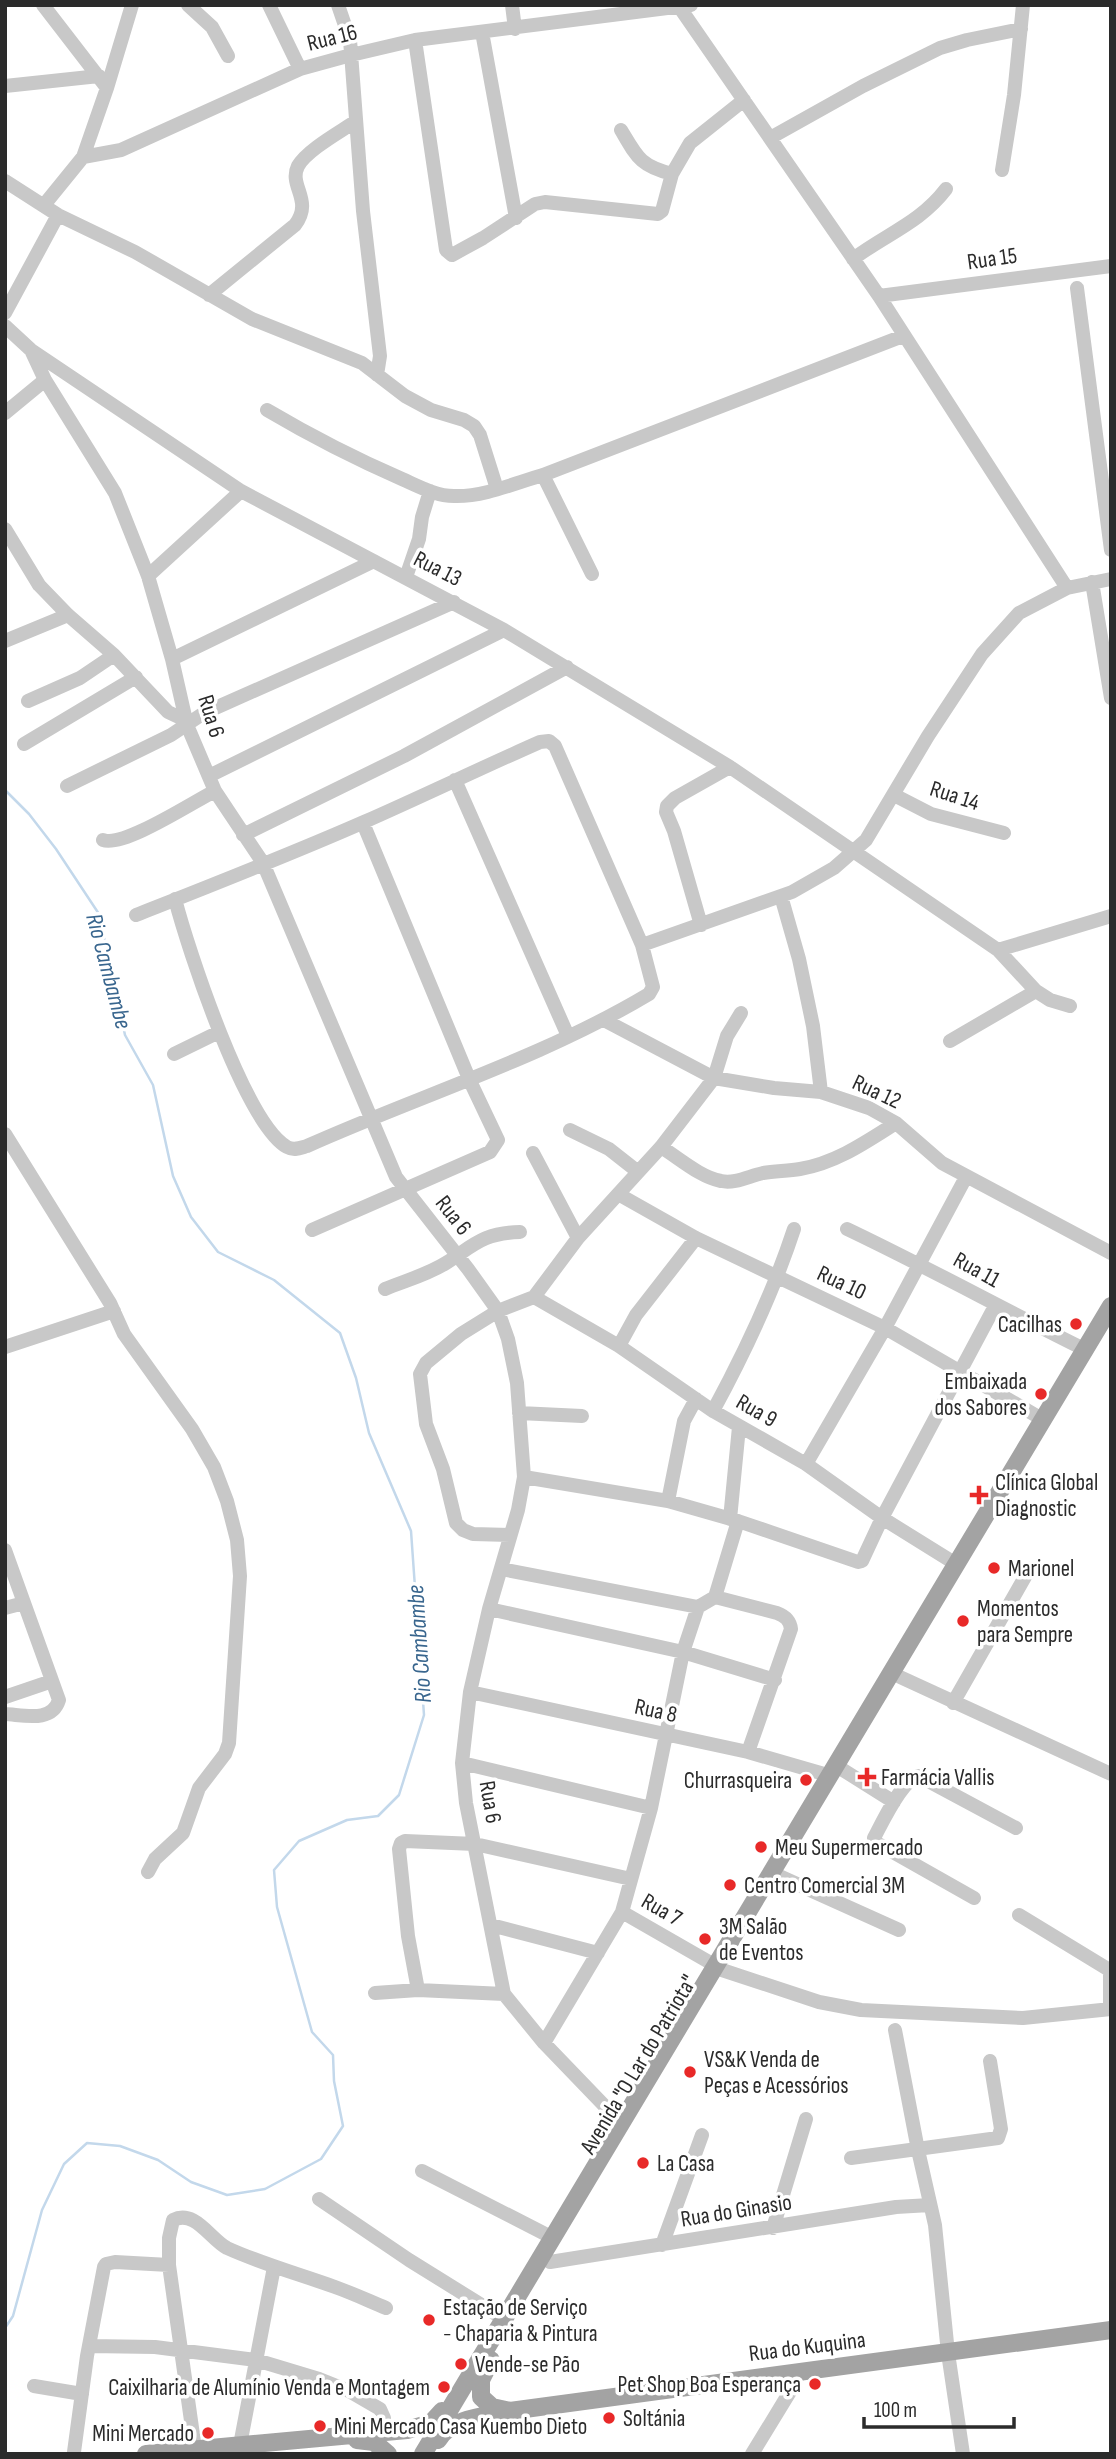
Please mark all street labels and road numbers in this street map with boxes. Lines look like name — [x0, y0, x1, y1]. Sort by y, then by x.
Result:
street label: Rua 16 — [304, 18, 360, 58]
street label: Rua 15 — [965, 242, 1019, 276]
street label: Rua 13 — [409, 545, 466, 593]
street label: Rua 6 — [191, 692, 231, 741]
street label: Rua 14 — [926, 775, 983, 817]
street label: Rua 12 — [848, 1069, 905, 1115]
street label: Rua 6 — [429, 1190, 477, 1241]
street label: Rua 11 — [948, 1246, 1005, 1294]
street label: Rua 10 — [813, 1259, 871, 1306]
street label: Rua 9 — [731, 1388, 782, 1434]
street label: Rua 8 — [632, 1693, 680, 1729]
street label: Rua 6 — [473, 1779, 508, 1826]
street label: Rua 7 — [636, 1887, 687, 1932]
street label: Avenida "O Lar do Patriota" — [574, 1970, 703, 2160]
street label: Rua do Ginasio — [679, 2188, 794, 2234]
street label: Rua do Kuquina — [747, 2326, 867, 2368]

